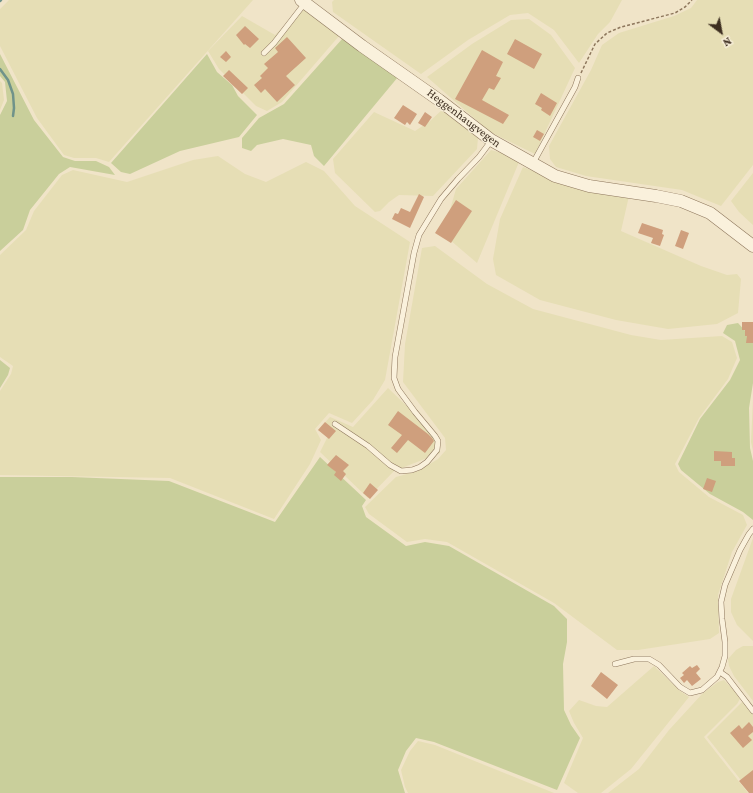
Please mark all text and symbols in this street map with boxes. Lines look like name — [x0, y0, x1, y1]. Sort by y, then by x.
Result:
north arrow — [701, 12, 741, 52]
text: N — [721, 35, 734, 49]
street label: Heggenhaugvegen — [424, 86, 504, 150]

